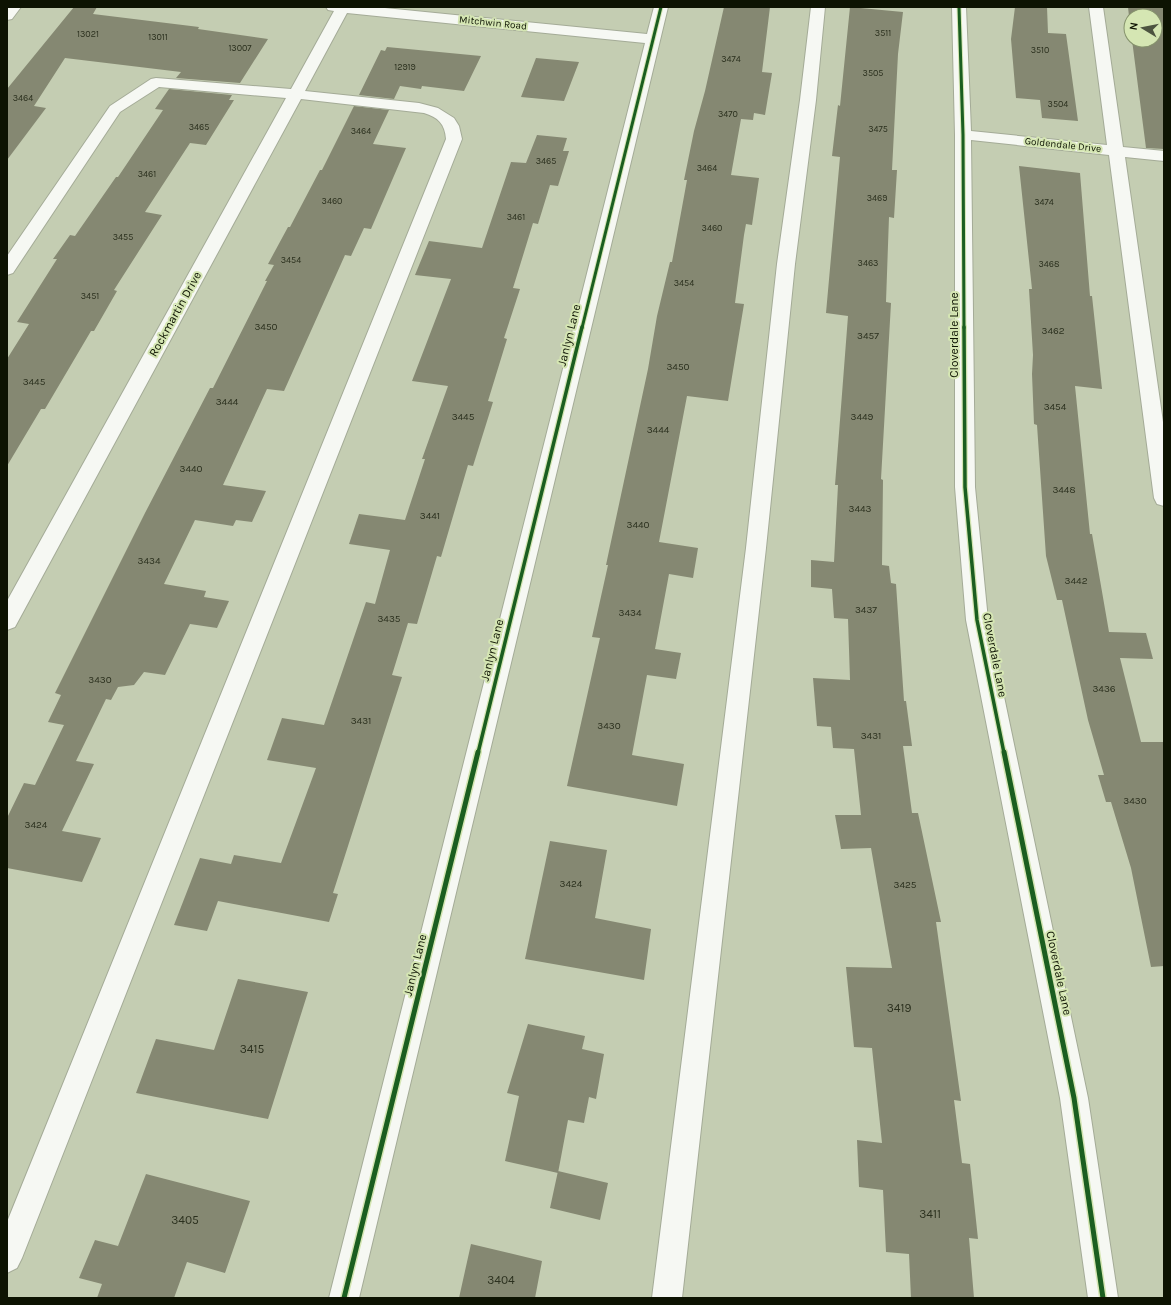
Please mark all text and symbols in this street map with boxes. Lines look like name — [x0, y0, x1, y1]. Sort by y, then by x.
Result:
north arrow — [1123, 8, 1163, 48]
street label: Mitchwin Road — [459, 13, 527, 33]
text: N — [1127, 21, 1141, 31]
house number: 3511 — [875, 28, 891, 38]
house number: 13021 — [77, 29, 99, 39]
house number: 13011 — [148, 32, 168, 42]
house number: 13007 — [228, 43, 252, 53]
house number: 3510 — [1031, 45, 1049, 55]
house number: 3474 — [721, 54, 741, 64]
house number: 12919 — [394, 62, 416, 72]
house number: 3505 — [863, 68, 883, 78]
house number: 3464 — [13, 93, 33, 103]
house number: 3504 — [1048, 99, 1068, 109]
house number: 3470 — [718, 109, 738, 119]
house number: 3465 — [189, 122, 209, 132]
house number: 3475 — [868, 124, 888, 134]
house number: 3464 — [351, 126, 371, 136]
street label: Goldendale Drive — [1024, 135, 1102, 155]
house number: 3465 — [536, 156, 556, 166]
house number: 3464 — [697, 163, 717, 173]
house number: 3461 — [138, 169, 156, 179]
house number: 3469 — [867, 193, 887, 203]
house number: 3460 — [322, 196, 342, 206]
house number: 3474 — [1034, 197, 1054, 207]
house number: 3461 — [507, 212, 525, 222]
house number: 3460 — [702, 223, 722, 233]
house number: 3455 — [113, 232, 133, 242]
house number: 3454 — [281, 255, 301, 265]
house number: 3463 — [858, 258, 878, 268]
house number: 3468 — [1038, 259, 1060, 269]
street label: Rockmartin Drive — [146, 269, 204, 359]
house number: 3454 — [674, 278, 694, 288]
house number: 3451 — [81, 291, 99, 301]
street label: Cloverdale Lane — [947, 292, 961, 378]
street label: Janlyn Lane — [555, 303, 583, 367]
house number: 3450 — [254, 321, 278, 333]
house number: 3462 — [1041, 325, 1065, 337]
house number: 3457 — [857, 330, 879, 342]
house number: 3450 — [666, 361, 690, 373]
house number: 3445 — [23, 376, 46, 388]
house number: 3444 — [216, 396, 239, 408]
house number: 3454 — [1044, 401, 1067, 413]
house number: 3445 — [452, 411, 475, 423]
house number: 3449 — [851, 411, 874, 423]
house number: 3444 — [647, 424, 670, 436]
house number: 3440 — [179, 463, 203, 475]
house number: 3448 — [1052, 484, 1076, 496]
house number: 3443 — [849, 503, 872, 515]
house number: 3441 — [420, 510, 440, 522]
house number: 3440 — [626, 519, 650, 531]
house number: 3434 — [138, 555, 161, 567]
house number: 3442 — [1065, 575, 1088, 587]
house number: 3437 — [855, 604, 877, 616]
house number: 3434 — [619, 607, 642, 619]
street label: Cloverdale Lane — [980, 612, 1010, 698]
house number: 3435 — [377, 613, 401, 625]
street label: Janlyn Lane — [478, 618, 506, 682]
house number: 3430 — [88, 674, 112, 686]
house number: 3436 — [1092, 683, 1116, 695]
house number: 3431 — [351, 715, 371, 727]
house number: 3430 — [597, 720, 621, 732]
house number: 3431 — [861, 730, 881, 742]
house number: 3430 — [1123, 795, 1147, 807]
house number: 3424 — [25, 819, 48, 831]
house number: 3424 — [560, 878, 583, 890]
house number: 3425 — [894, 879, 917, 891]
street label: Cloverdale Lane — [1043, 930, 1075, 1016]
street label: Janlyn Lane — [401, 933, 429, 997]
house number: 3419 — [887, 1001, 911, 1015]
house number: 3415 — [240, 1042, 264, 1056]
house number: 3411 — [919, 1207, 941, 1221]
house number: 3405 — [171, 1213, 199, 1227]
house number: 3404 — [487, 1273, 515, 1287]

